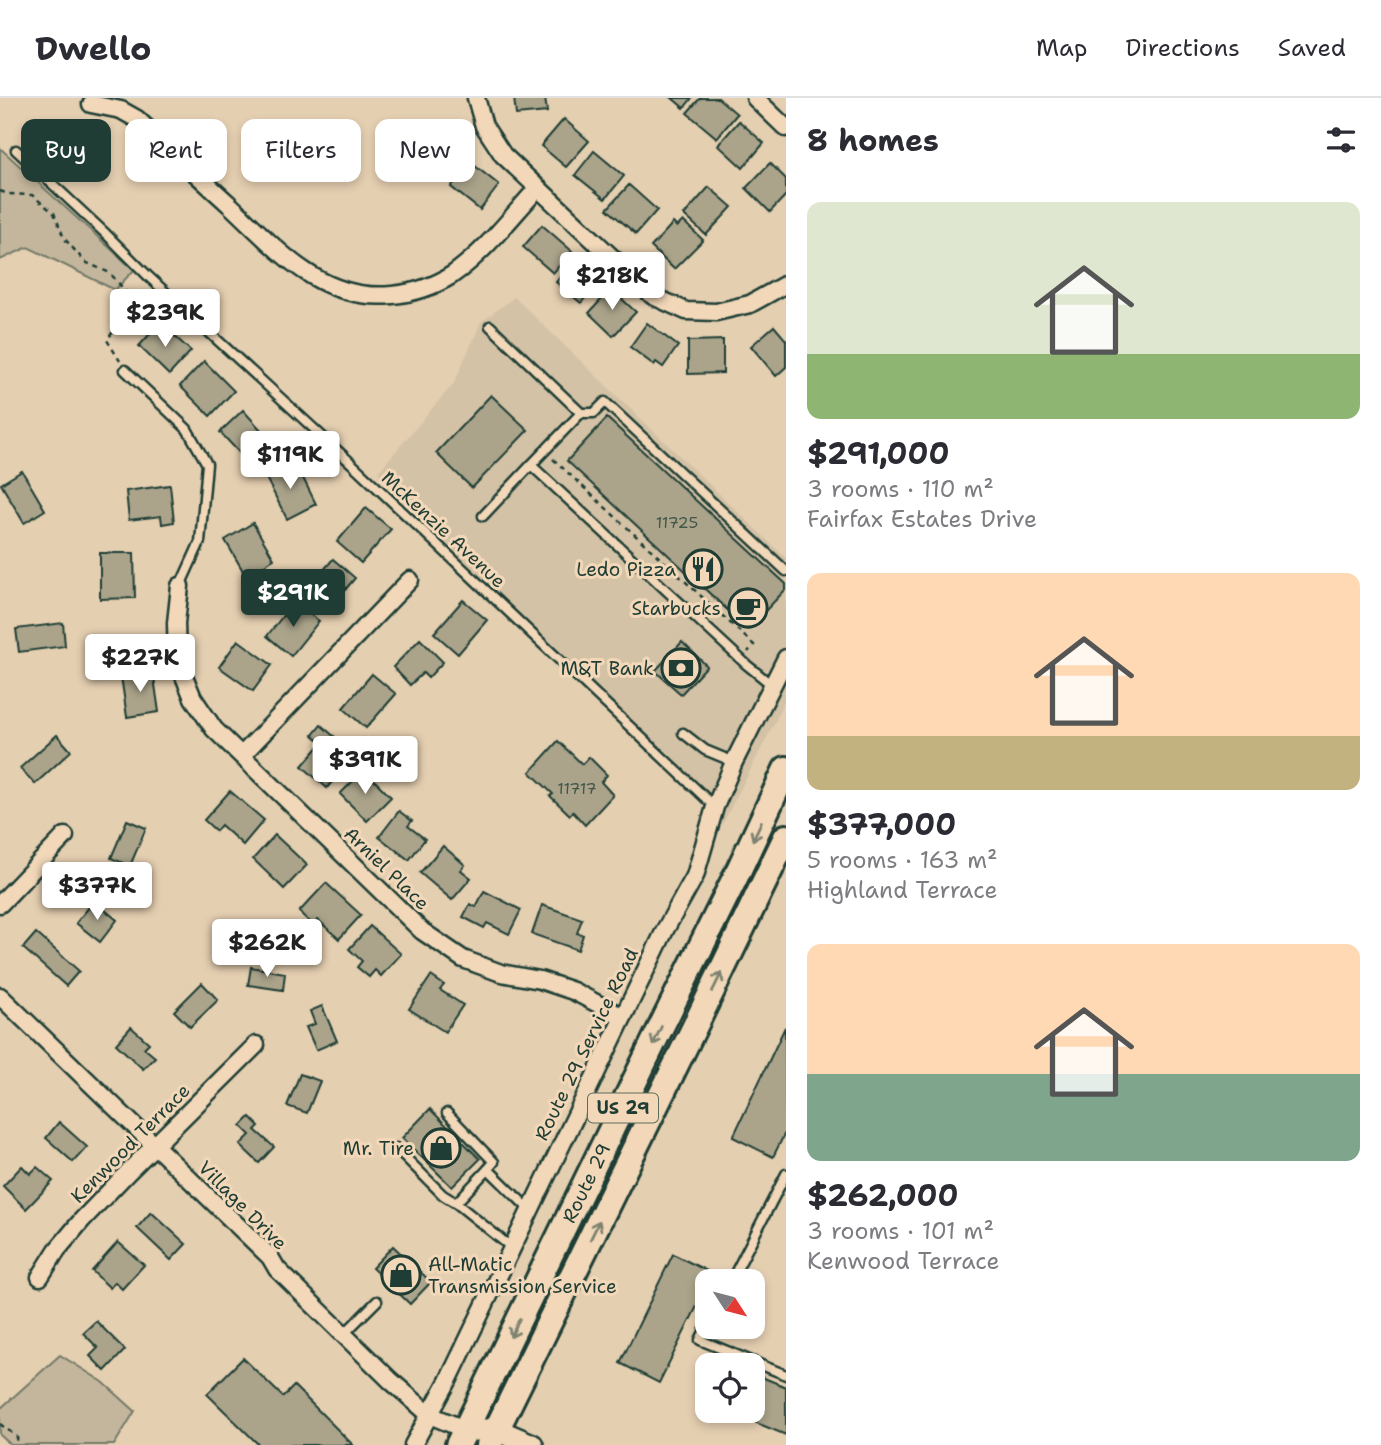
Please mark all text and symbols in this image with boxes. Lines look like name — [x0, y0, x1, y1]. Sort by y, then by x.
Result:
text: Dwello — [35, 26, 151, 71]
text: Map — [1036, 32, 1087, 64]
text: Directions — [1125, 32, 1240, 64]
text: Saved — [1278, 32, 1346, 64]
chip: Buy — [21, 119, 111, 182]
chip: Rent — [125, 119, 227, 182]
chip: Filters — [241, 119, 361, 182]
chip: New — [375, 119, 475, 182]
text: 8 homes — [807, 120, 939, 161]
icon: filters — [1322, 121, 1360, 159]
icon: home — [1021, 247, 1147, 373]
pin: $218K — [563, 252, 661, 312]
text: $218K — [576, 260, 648, 290]
pin: $239K — [116, 289, 214, 349]
text: $239K — [126, 297, 204, 327]
pin: $119K — [241, 432, 339, 491]
text: $291,000 — [807, 433, 950, 474]
text: $119K — [257, 439, 323, 469]
street label: McKenzie Avenue — [376, 465, 511, 593]
text: 3 rooms · 110 m² — [807, 474, 994, 504]
text: Fairfax Estates Drive — [807, 504, 1037, 534]
house number: 11725 — [656, 512, 698, 533]
restaurant icon: Ledo Pizza — [682, 548, 724, 590]
place label: Ledo Pizza — [576, 557, 676, 582]
pin: $291K — [244, 570, 342, 629]
text: $291K — [257, 577, 329, 607]
cafe icon: Starbucks — [727, 587, 769, 629]
place label: Starbucks — [631, 596, 721, 621]
icon: home — [1021, 618, 1147, 744]
pin: $227K — [91, 634, 189, 694]
text: $227K — [101, 642, 179, 672]
bank icon: M&T Bank — [660, 647, 702, 689]
place label: M&T Bank — [560, 656, 654, 681]
pin: $391K — [316, 736, 414, 796]
text: $391K — [329, 744, 401, 774]
house number: 11717 — [557, 778, 597, 799]
text: $377,000 — [807, 804, 956, 845]
one-way arrow — [750, 820, 763, 841]
street label: Arniel Place — [339, 821, 435, 915]
text: 5 rooms · 163 m² — [807, 845, 998, 875]
pin: $377K — [48, 862, 146, 922]
text: $377K — [58, 870, 136, 900]
text: Highland Terrace — [807, 875, 997, 905]
pin: $262K — [218, 920, 316, 979]
text: $262K — [228, 927, 306, 957]
street label: Route 29 Service Road — [529, 944, 644, 1145]
one-way arrow — [710, 972, 724, 993]
icon: home — [1021, 989, 1147, 1115]
one-way arrow — [650, 1025, 664, 1046]
street label: Kenwood Terrace — [65, 1078, 195, 1208]
road number: US 29 — [588, 1093, 658, 1122]
shop icon: Mr. Tire — [420, 1127, 462, 1169]
place label: Mr. Tire — [343, 1136, 414, 1161]
street label: Route 29 — [556, 1139, 616, 1227]
street label: Village Drive — [193, 1155, 293, 1255]
text: $262,000 — [807, 1175, 959, 1216]
text: 3 rooms · 101 m² — [807, 1216, 994, 1246]
one-way arrow — [589, 1220, 603, 1241]
text: Kenwood Terrace — [807, 1246, 1000, 1276]
place label: All-Matic Transmission Service — [428, 1252, 617, 1299]
shop icon: All-Matic Transmission Service — [380, 1254, 422, 1296]
north arrow — [695, 1269, 765, 1339]
map controls — [695, 1269, 765, 1423]
one-way arrow — [508, 1317, 522, 1338]
button: locate — [695, 1353, 765, 1423]

